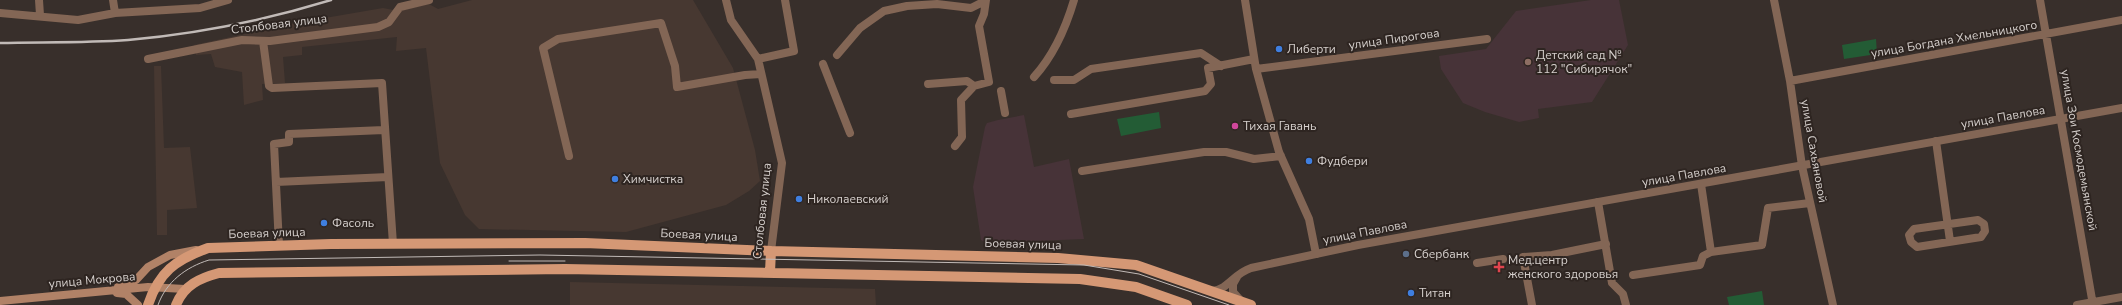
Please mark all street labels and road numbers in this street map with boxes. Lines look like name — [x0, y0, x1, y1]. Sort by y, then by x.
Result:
street label: Столбовая улица — [230, 10, 328, 38]
street label: улица Богдана Хмельницкого — [1870, 16, 2039, 62]
street label: улица Пирогова — [1348, 25, 1440, 53]
street label: улица Зои Космодемьянской — [2057, 68, 2101, 232]
street label: улица Сахьяновой — [1797, 98, 1831, 204]
street label: улица Павлова — [1960, 102, 2046, 132]
street label: улица Павлова — [1641, 160, 1727, 190]
street label: Столбовая улица — [749, 162, 775, 260]
street label: улица Павлова — [1322, 216, 1408, 248]
street label: Боевая улица — [228, 224, 306, 242]
street label: Боевая улица — [660, 225, 738, 245]
street label: Боевая улица — [984, 235, 1062, 253]
street label: улица Мокрова — [48, 268, 136, 292]

